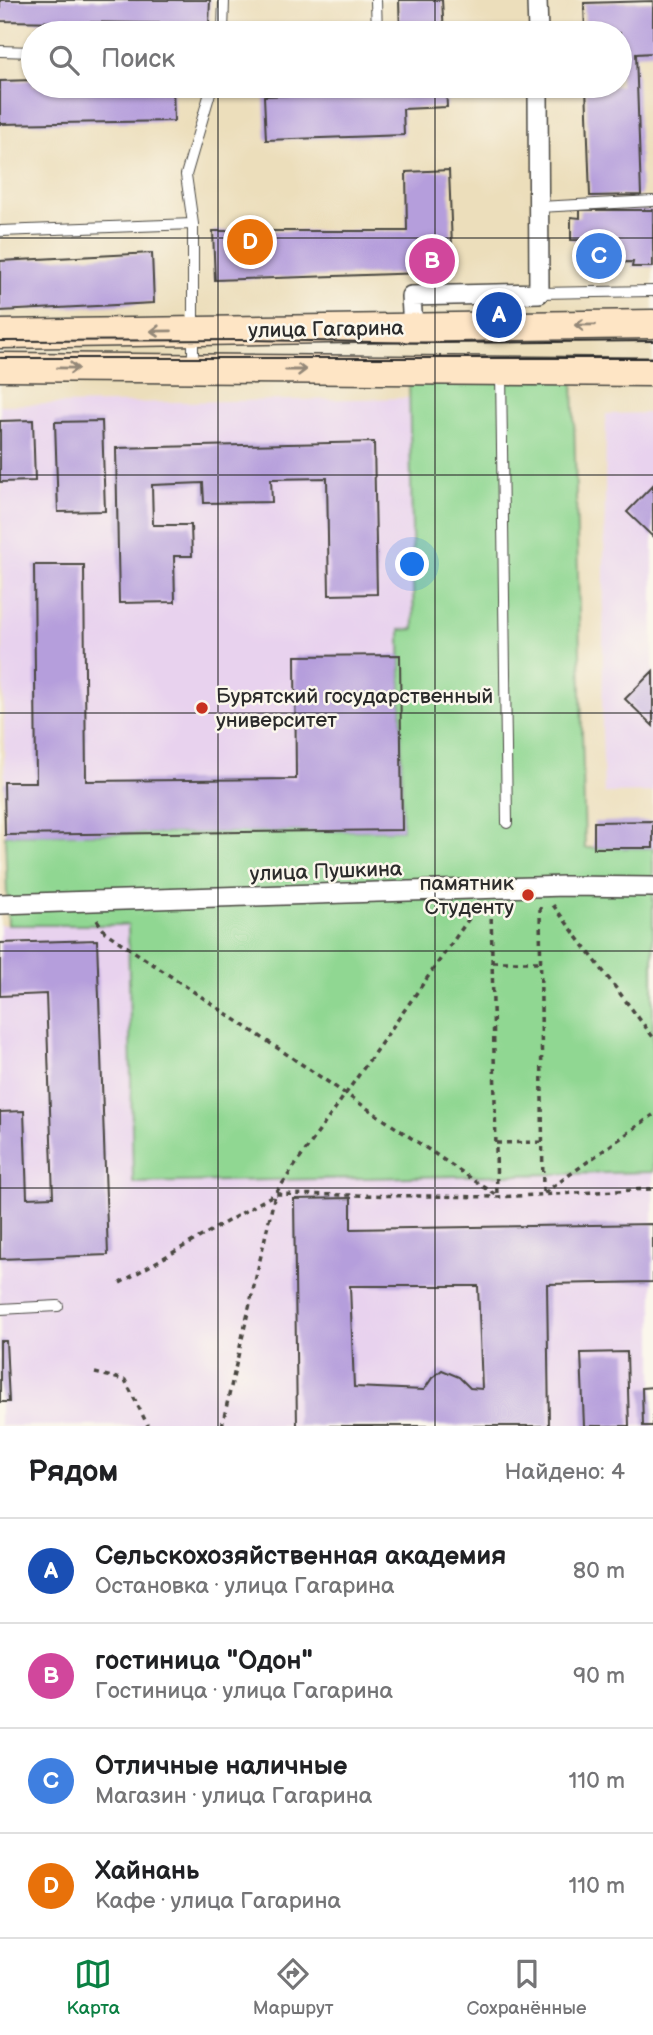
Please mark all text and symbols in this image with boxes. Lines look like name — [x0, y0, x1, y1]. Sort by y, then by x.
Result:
search box — [21, 21, 632, 98]
icon: search — [45, 41, 83, 79]
text: Поиск — [101, 44, 175, 75]
pin: D — [227, 216, 273, 268]
pin: C — [576, 230, 622, 282]
pin: B — [409, 235, 455, 287]
pin: A — [476, 289, 522, 341]
street label: улица Гагарина — [248, 316, 405, 343]
one-way arrow — [574, 318, 597, 332]
one-way arrow — [150, 324, 173, 338]
one-way arrow — [56, 361, 79, 375]
one-way arrow — [284, 363, 307, 377]
your location — [395, 547, 429, 581]
place label: Бурятский государственный университет — [216, 684, 493, 733]
marker: Бурятский государственный университет — [194, 700, 210, 716]
street label: улица Пушкина — [249, 856, 403, 887]
place label: памятник Студенту — [419, 871, 514, 920]
marker: памятник Студенту — [520, 887, 536, 903]
text: Рядом — [28, 1454, 118, 1490]
text: Найдено: 4 — [505, 1458, 625, 1486]
text: Сельскохозяйственная академия — [95, 1541, 506, 1572]
text: A — [44, 1557, 58, 1585]
text: 80 m — [573, 1557, 625, 1585]
text: Остановка · улица Гагарина — [95, 1572, 395, 1600]
text: гостиница "Одон" — [95, 1646, 313, 1677]
text: B — [43, 1662, 59, 1690]
text: 90 m — [573, 1662, 625, 1690]
text: Гостиница · улица Гагарина — [95, 1677, 393, 1705]
text: Отличные наличные — [95, 1751, 348, 1782]
text: C — [43, 1767, 59, 1795]
text: 110 m — [568, 1767, 625, 1795]
text: Магазин · улица Гагарина — [95, 1782, 372, 1810]
text: Хайнань — [95, 1856, 199, 1887]
text: D — [43, 1872, 59, 1900]
text: 110 m — [568, 1872, 625, 1900]
text: Кафе · улица Гагарина — [95, 1887, 341, 1915]
tab: Карта — [66, 1955, 120, 2020]
tab: Маршрут — [253, 1955, 334, 2020]
tab: Сохранённые — [467, 1955, 587, 2020]

